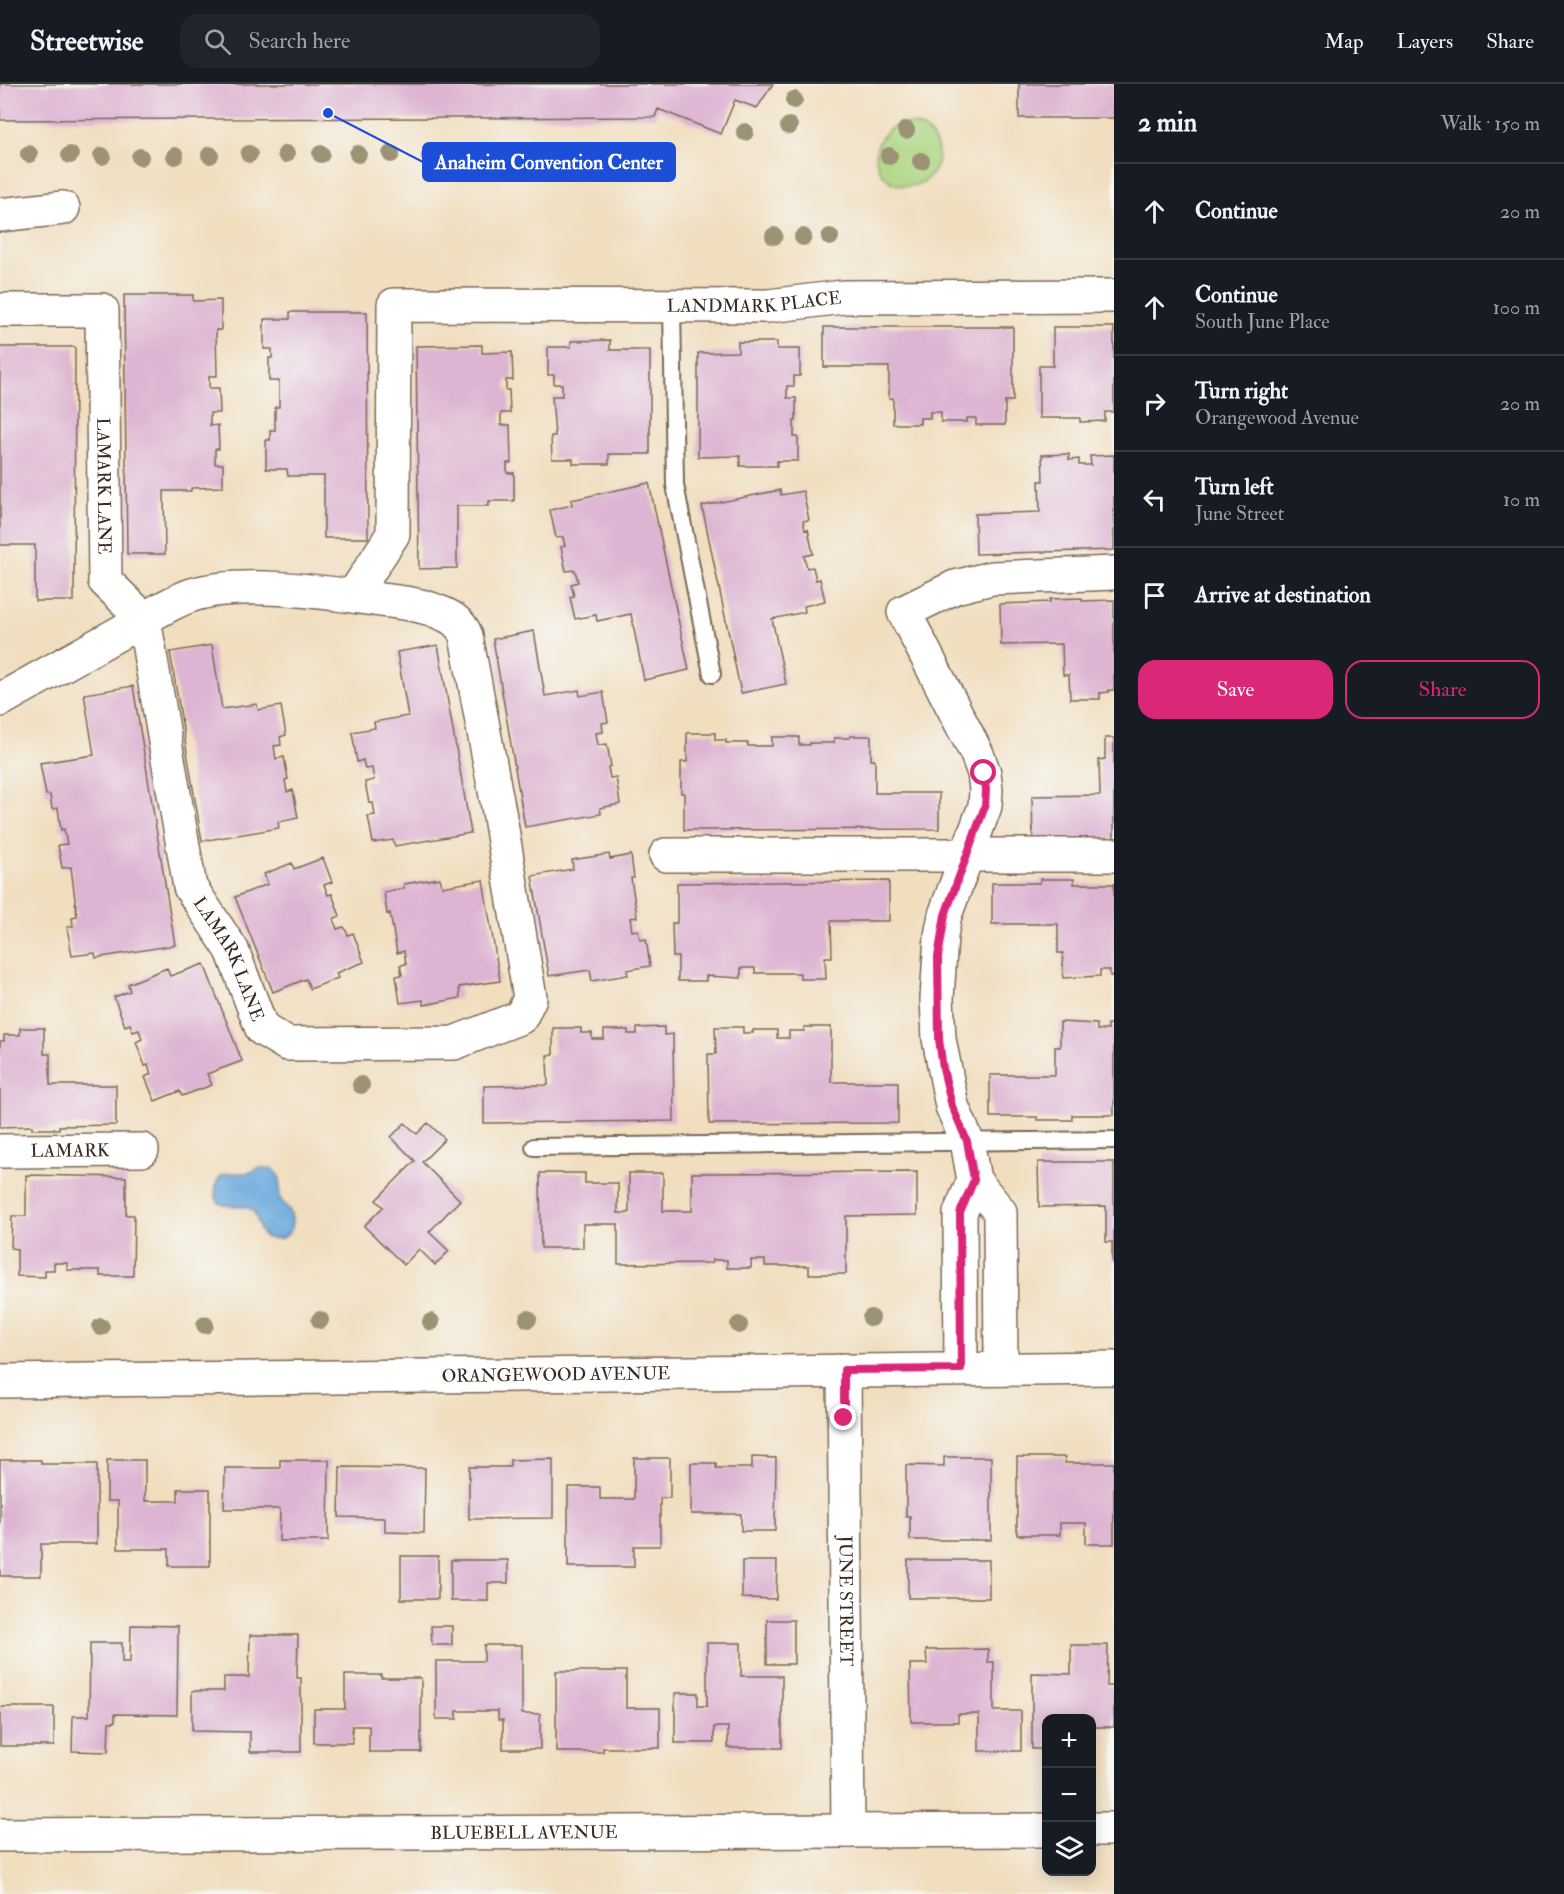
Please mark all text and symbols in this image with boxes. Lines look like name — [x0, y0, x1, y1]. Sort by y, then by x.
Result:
search box — [180, 14, 600, 68]
text: Streetwise — [30, 24, 144, 59]
icon: search — [201, 25, 234, 58]
text: Search here — [249, 27, 350, 55]
text: Map — [1324, 28, 1364, 55]
text: Layers — [1397, 28, 1453, 55]
text: Share — [1486, 28, 1534, 55]
text: 2 min — [1138, 107, 1197, 139]
text: Walk · 150 m — [1440, 111, 1540, 136]
callout: Anaheim Convention Center — [423, 143, 675, 181]
text: Anaheim Convention Center — [434, 150, 663, 175]
icon: ahead — [1138, 195, 1171, 228]
text: Continue — [1195, 197, 1278, 225]
text: 20 m — [1500, 199, 1540, 224]
text: Continue — [1195, 281, 1278, 309]
street label: LANDMARK PLACE — [667, 286, 843, 318]
icon: ahead — [1138, 291, 1171, 324]
text: 100 m — [1493, 295, 1540, 320]
text: South June Place — [1195, 309, 1330, 334]
text: Turn right — [1195, 377, 1288, 405]
icon: right — [1138, 387, 1171, 420]
text: 20 m — [1500, 391, 1540, 416]
text: Orangewood Avenue — [1195, 405, 1359, 430]
street label: LAMARK LANE — [92, 417, 116, 555]
text: Turn left — [1195, 473, 1274, 501]
icon: left — [1138, 483, 1171, 516]
text: 10 m — [1503, 487, 1540, 512]
text: June Street — [1195, 501, 1284, 526]
icon: arrive — [1138, 579, 1171, 612]
text: Arrive at destination — [1195, 581, 1371, 609]
button: Save — [1138, 660, 1333, 719]
button: Share — [1345, 660, 1540, 719]
route start — [970, 759, 996, 785]
street label: LAMARK LANE — [188, 892, 270, 1025]
street label: LAMARK — [30, 1139, 110, 1162]
street label: ORANGEWOOD AVENUE — [442, 1362, 670, 1387]
route end — [830, 1404, 856, 1430]
street label: JUNE STREET — [834, 1534, 858, 1667]
map controls — [1042, 1714, 1096, 1876]
button: + — [1042, 1714, 1096, 1768]
button: − — [1042, 1768, 1096, 1822]
street label: BLUEBELL AVENUE — [430, 1821, 618, 1844]
button: layers — [1042, 1822, 1096, 1876]

